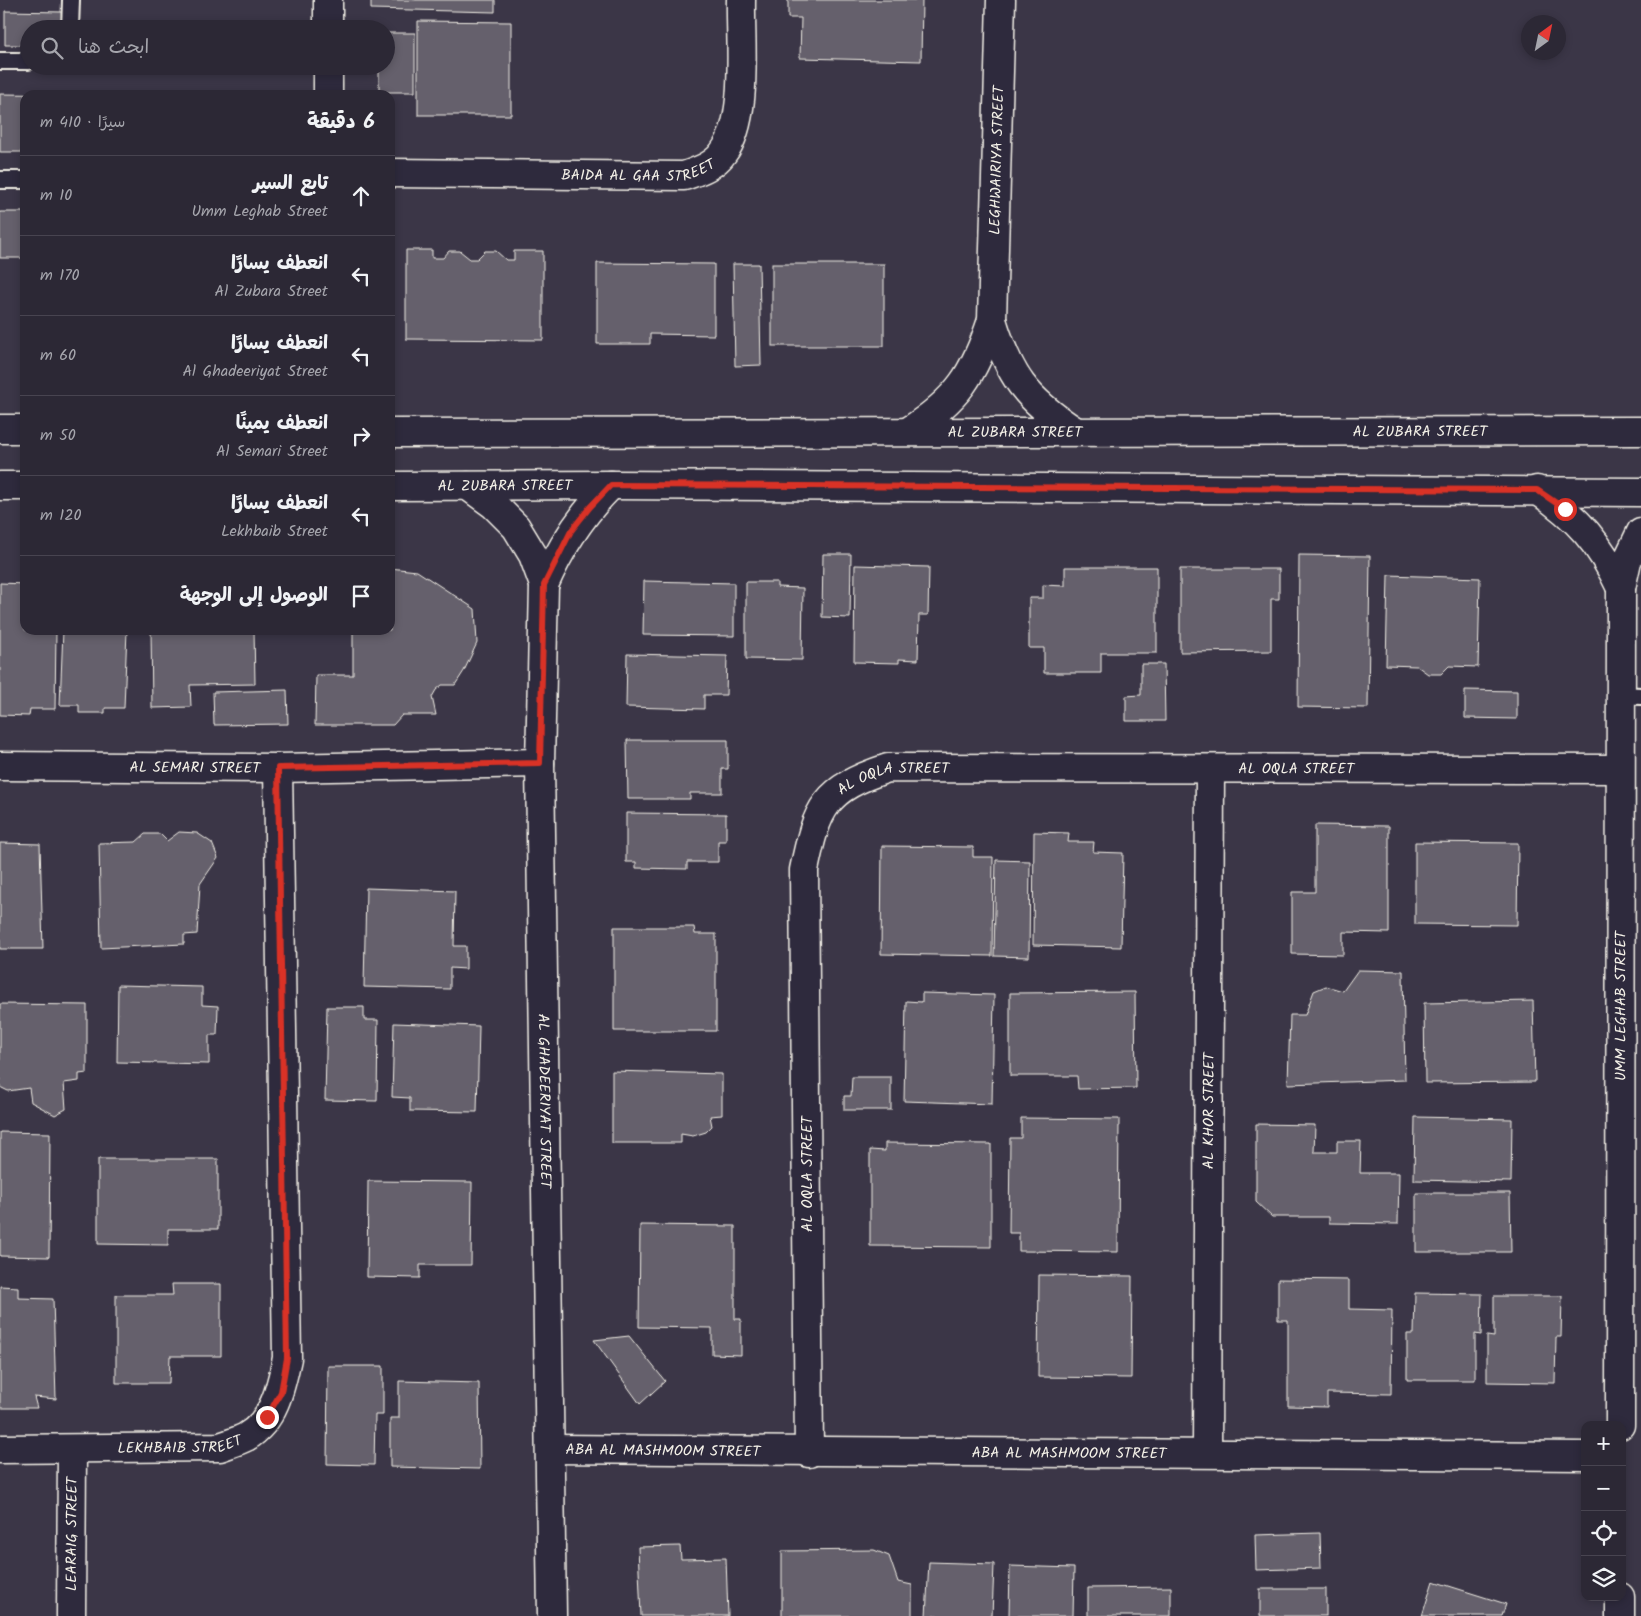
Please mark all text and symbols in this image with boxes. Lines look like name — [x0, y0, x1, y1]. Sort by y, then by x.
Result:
north arrow — [1521, 15, 1566, 60]
search box — [20, 20, 395, 75]
text: ابحث هنا — [78, 33, 149, 63]
icon: search — [38, 34, 66, 62]
street label: LEGHWAIRIYA STREET — [983, 83, 1012, 235]
text: 6 دقيقة — [307, 106, 375, 139]
text: سيرًا · 410 m — [40, 110, 125, 135]
street label: BAIDA AL GAA STREET — [561, 152, 722, 189]
text: تابع السير — [253, 169, 328, 199]
icon: ahead — [347, 182, 375, 210]
text: 10 m — [40, 183, 72, 208]
text: Umm Leghab Street — [192, 199, 328, 224]
text: انعطف يسارًا — [231, 249, 328, 279]
icon: left — [347, 262, 375, 290]
text: 170 m — [40, 263, 80, 288]
text: Al Zubara Street — [215, 279, 328, 304]
text: انعطف يسارًا — [231, 329, 328, 359]
icon: left — [347, 342, 375, 370]
text: 60 m — [40, 343, 76, 368]
text: Al Ghadeeriyat Street — [182, 359, 328, 384]
text: انعطف يمينًا — [236, 409, 328, 439]
street label: AL ZUBARA STREET — [1353, 420, 1489, 444]
street label: AL ZUBARA STREET — [948, 421, 1084, 445]
icon: right — [347, 422, 375, 450]
text: 50 m — [40, 423, 76, 448]
text: Al Semari Street — [216, 439, 328, 464]
street label: AL ZUBARA STREET — [438, 474, 574, 499]
text: انعطف يسارًا — [231, 489, 328, 519]
route start — [1554, 498, 1577, 521]
icon: left — [347, 502, 375, 530]
text: 120 m — [40, 503, 82, 528]
text: Lekhbaib Street — [221, 519, 328, 544]
text: الوصول إلى الوجهة — [180, 581, 328, 611]
icon: arrive — [347, 582, 375, 610]
street label: AL SEMARI STREET — [129, 756, 262, 781]
street label: AL OQLA STREET — [832, 757, 951, 802]
street label: AL OQLA STREET — [1238, 757, 1356, 782]
street label: UMM LEGHAB STREET — [1609, 929, 1634, 1081]
street label: AL GHADEERIYAT STREET — [531, 1013, 557, 1190]
street label: AL KHOR STREET — [1197, 1051, 1222, 1169]
street label: AL OQLA STREET — [796, 1114, 820, 1232]
route end — [256, 1406, 279, 1429]
map controls — [1581, 1421, 1626, 1601]
button: + — [1581, 1421, 1626, 1466]
street label: LEKHBAIB STREET — [117, 1428, 248, 1461]
street label: ABA AL MASHMOOM STREET — [566, 1438, 762, 1464]
street label: ABA AL MASHMOOM STREET — [972, 1442, 1168, 1466]
button: − — [1581, 1466, 1626, 1511]
street label: LEARAIG STREET — [60, 1475, 85, 1591]
button: locate — [1581, 1511, 1626, 1556]
button: layers — [1581, 1556, 1626, 1601]

